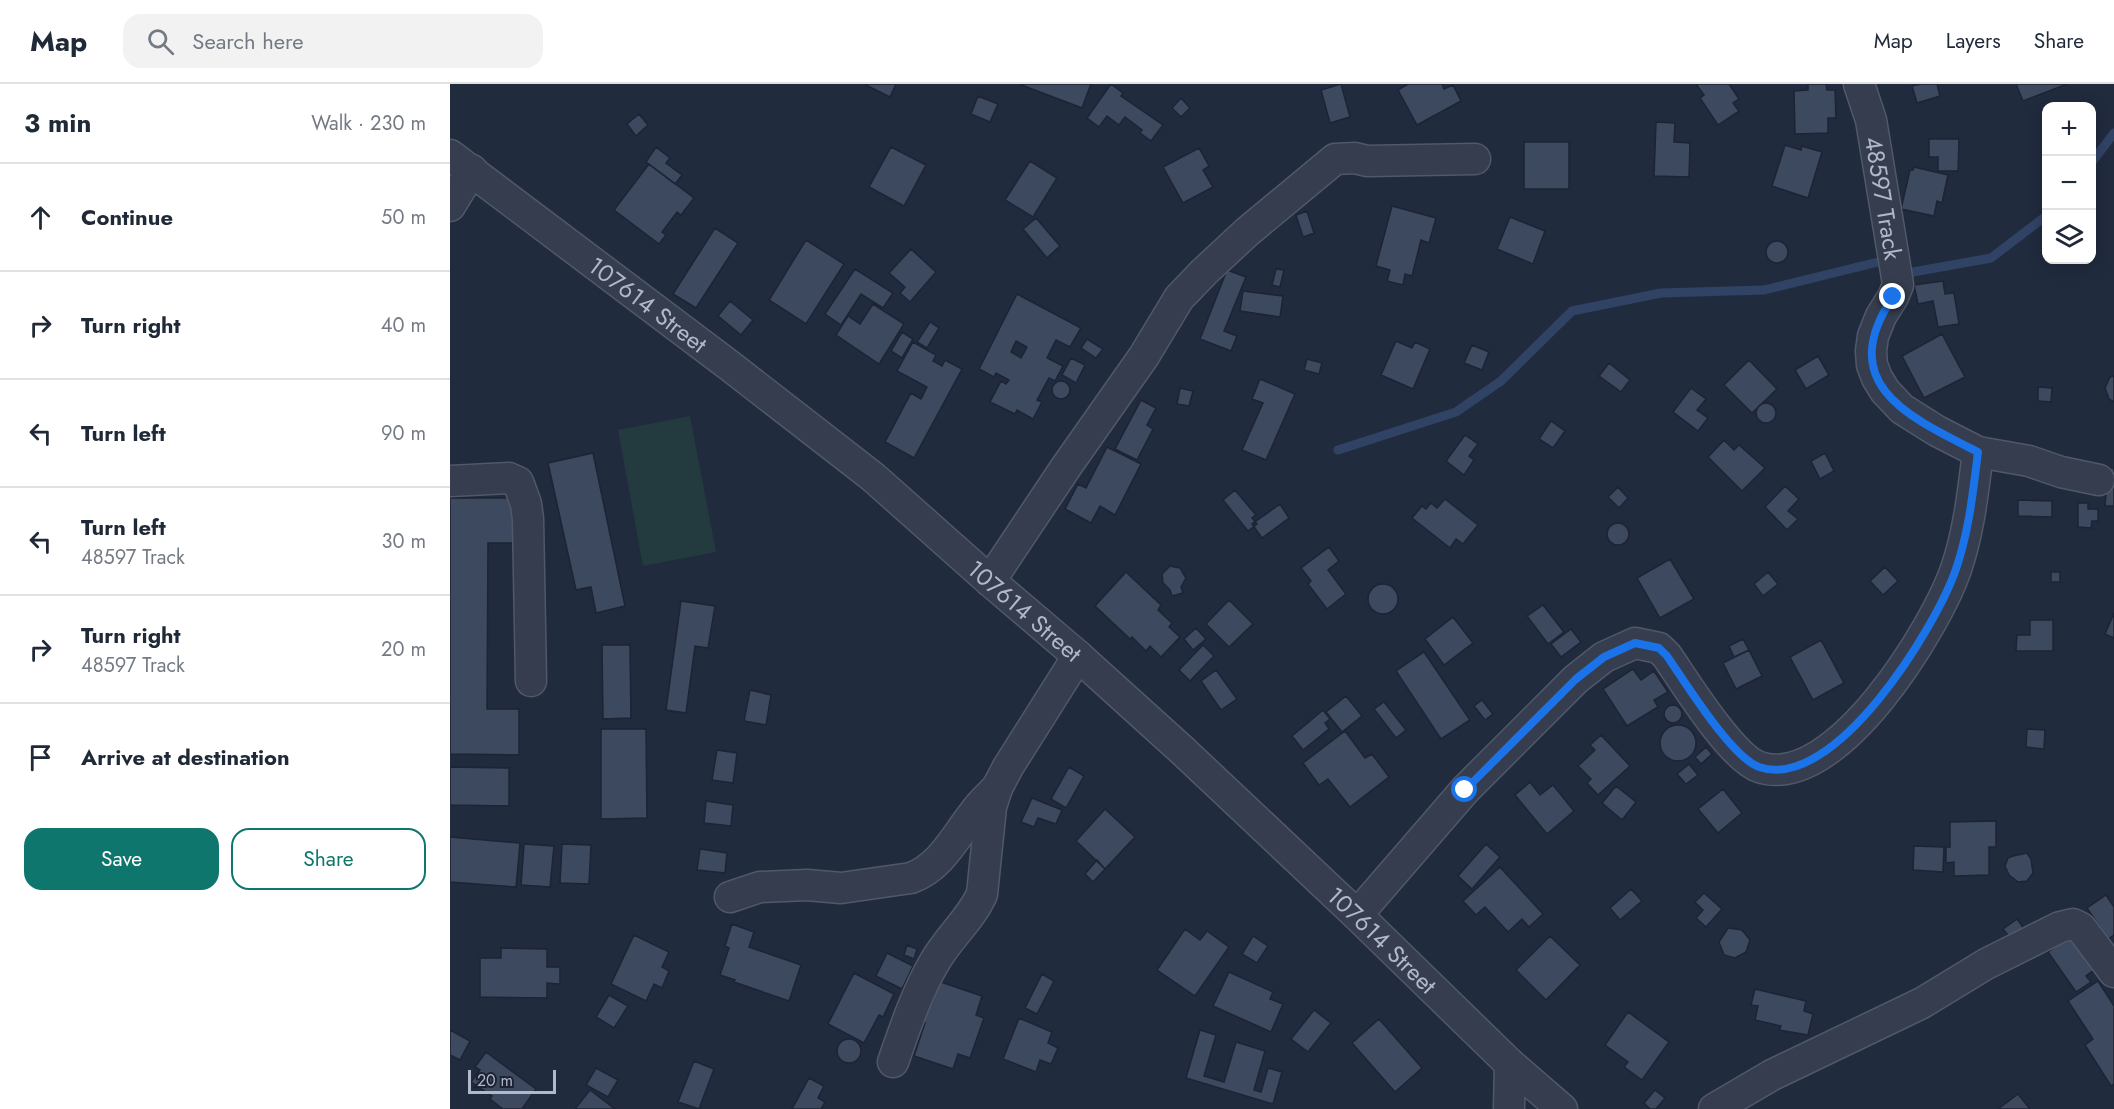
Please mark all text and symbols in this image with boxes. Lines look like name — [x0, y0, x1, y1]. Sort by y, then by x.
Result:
search box — [123, 14, 543, 68]
text: Map — [30, 21, 87, 62]
icon: search — [144, 25, 177, 58]
text: Search here — [192, 25, 304, 57]
text: Map — [1874, 26, 1913, 56]
text: Layers — [1946, 26, 2001, 56]
text: Share — [2034, 26, 2084, 56]
map controls — [2042, 102, 2096, 264]
button: + — [2042, 102, 2096, 156]
text: 3 min — [24, 104, 91, 142]
text: Walk · 230 m — [311, 109, 426, 138]
street label: 48597 Track — [1856, 134, 1911, 263]
button: − — [2042, 156, 2096, 210]
icon: ahead — [24, 201, 57, 234]
text: Continue — [81, 201, 173, 233]
text: 50 m — [381, 203, 426, 232]
button: layers — [2042, 210, 2096, 264]
street label: 107614 Street — [581, 248, 715, 361]
route end — [1879, 283, 1905, 309]
icon: right — [24, 309, 57, 342]
text: Turn right — [81, 309, 181, 341]
text: 40 m — [381, 311, 426, 340]
icon: left — [24, 417, 57, 450]
text: Turn left — [81, 417, 166, 449]
text: 90 m — [381, 419, 426, 448]
text: Turn left — [81, 511, 166, 543]
icon: left — [24, 525, 57, 558]
text: 30 m — [381, 527, 426, 556]
text: 48597 Track — [81, 543, 185, 572]
street label: 107614 Street — [960, 552, 1090, 670]
text: Turn right — [81, 619, 181, 651]
icon: right — [24, 633, 57, 666]
text: 20 m — [381, 635, 426, 664]
text: 48597 Track — [81, 651, 185, 680]
icon: arrive — [24, 741, 57, 774]
text: Arrive at destination — [81, 741, 290, 773]
route start — [1451, 776, 1477, 802]
button: Save — [24, 828, 219, 890]
button: Share — [231, 828, 426, 890]
street label: 107614 Street — [1320, 878, 1445, 1002]
scale bar — [468, 1067, 556, 1094]
text: 20 m — [477, 1069, 513, 1092]

